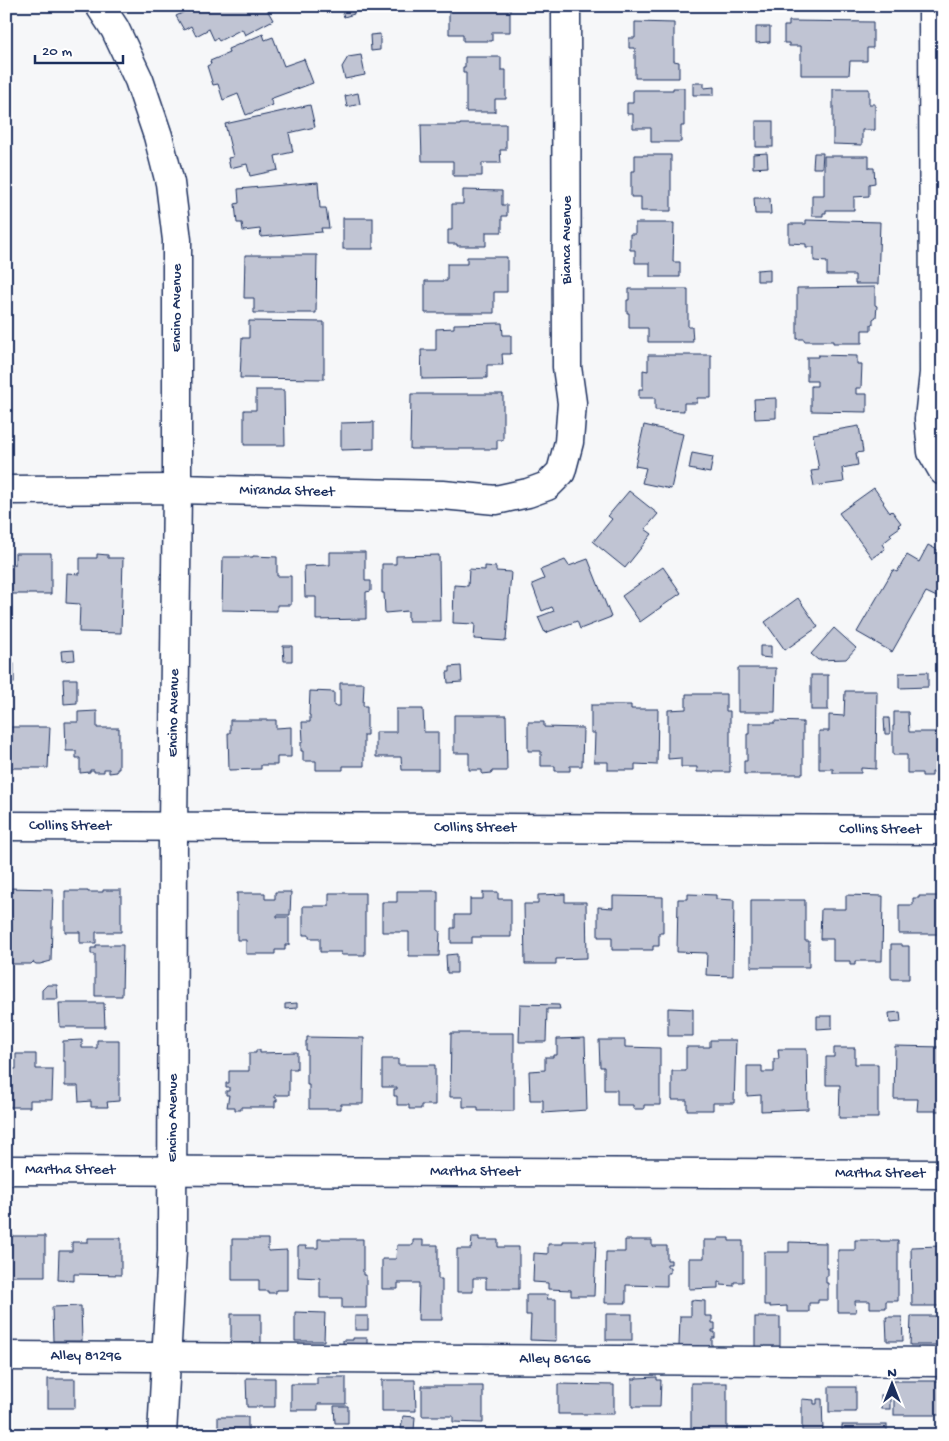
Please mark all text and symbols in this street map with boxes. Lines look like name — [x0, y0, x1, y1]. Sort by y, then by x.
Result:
scale bar — [35, 32, 122, 64]
text: 20 m — [42, 43, 72, 61]
street label: Bianca Avenue — [558, 196, 576, 285]
street label: Encino Avenue — [168, 264, 186, 352]
street label: Miranda Street — [239, 481, 337, 502]
street label: Encino Avenue — [164, 668, 184, 757]
street label: Collins Street — [29, 817, 113, 835]
street label: Collins Street — [434, 819, 518, 837]
street label: Collins Street — [839, 821, 923, 839]
street label: Encino Avenue — [164, 1074, 182, 1162]
street label: Martha Street — [25, 1161, 117, 1179]
street label: Martha Street — [430, 1163, 522, 1181]
street label: Martha Street — [835, 1165, 927, 1183]
street label: Alley 81296 — [50, 1347, 122, 1366]
street label: Alley 86166 — [519, 1350, 591, 1369]
north arrow — [866, 1358, 916, 1408]
text: N — [887, 1365, 897, 1382]

